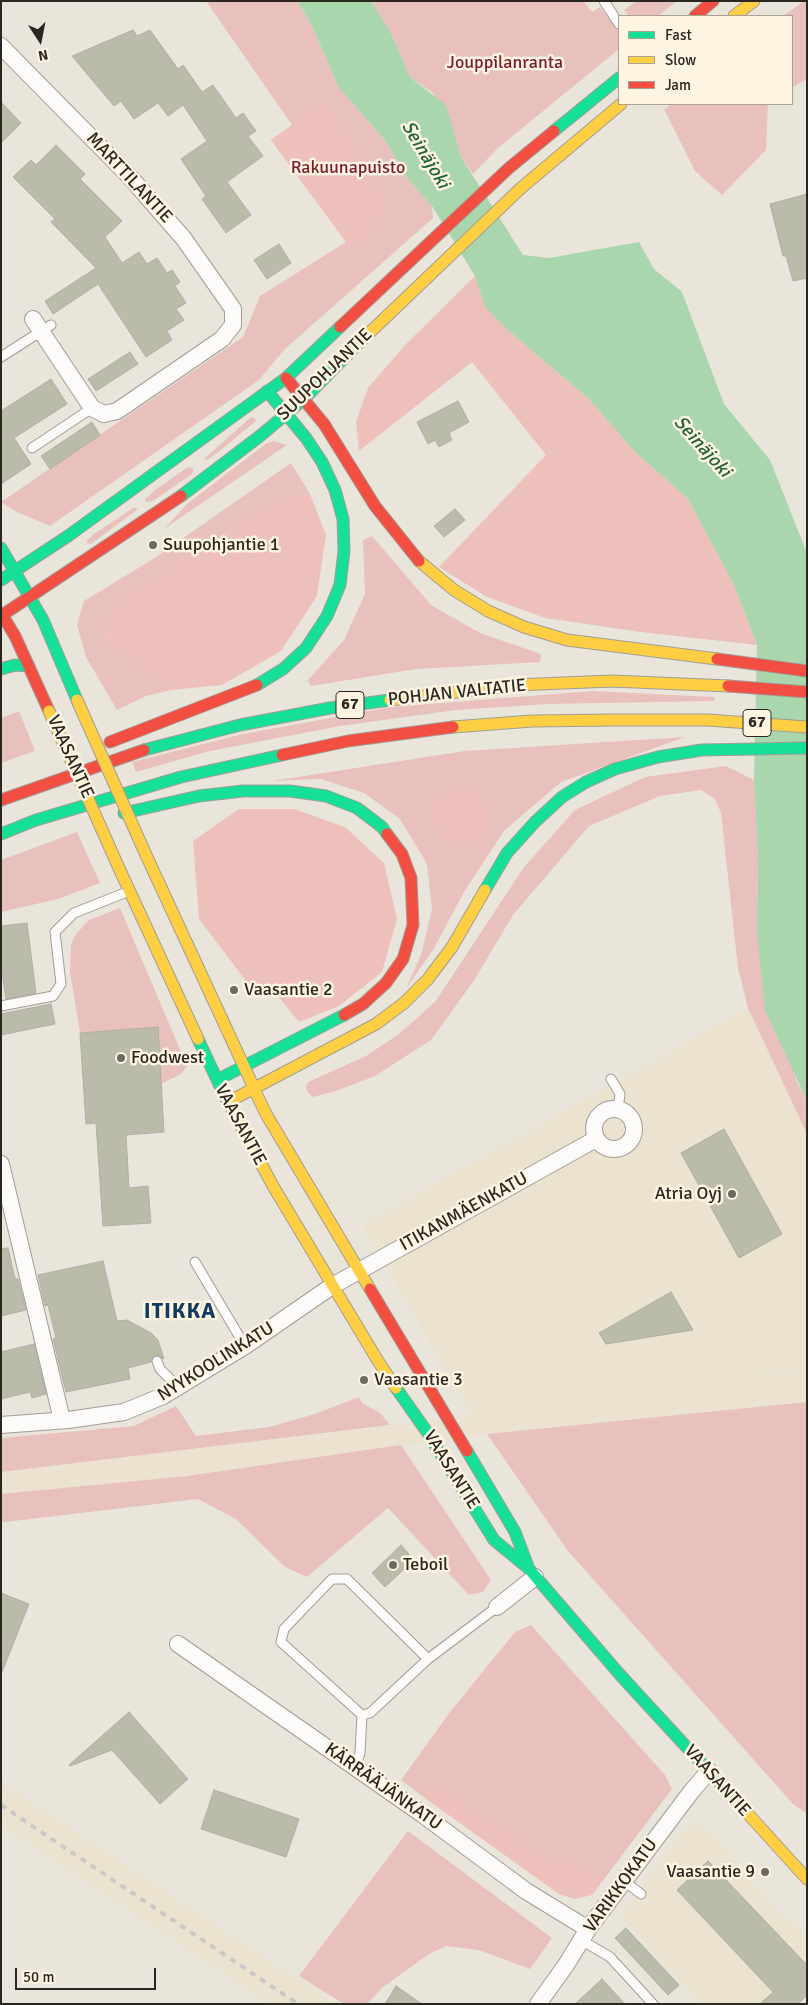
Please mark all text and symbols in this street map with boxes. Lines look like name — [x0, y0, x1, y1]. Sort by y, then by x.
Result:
north arrow — [15, 15, 65, 65]
legend — [618, 15, 793, 105]
text: Fast — [665, 26, 692, 44]
text: N — [37, 46, 49, 64]
text: Slow — [665, 51, 696, 69]
park label: Jouppilanranta — [447, 52, 563, 74]
text: Jam — [665, 76, 691, 94]
water label: Seinäjoki — [396, 117, 454, 193]
street label: MARTTILANTIE — [81, 128, 177, 228]
park label: Rakuunapuisto — [291, 157, 405, 179]
street label: SUUPOHJANTIE — [273, 324, 377, 426]
water label: Seinäjoki — [668, 412, 736, 482]
place label: Suupohjantie 1 — [163, 534, 279, 556]
marker: Suupohjantie 1 — [147, 539, 159, 551]
street label: POHJAN VALTATIE — [387, 675, 527, 711]
road number: 67 — [336, 692, 364, 718]
road number: 67 — [743, 710, 771, 736]
street label: VAASANTIE — [42, 712, 98, 802]
place label: Vaasantie 2 — [244, 979, 333, 1001]
marker: Vaasantie 2 — [228, 984, 240, 996]
place label: Foodwest — [131, 1047, 204, 1069]
marker: Foodwest — [115, 1052, 127, 1064]
street label: VAASANTIE — [210, 1081, 270, 1169]
street label: ITIKANMÄENKATU — [396, 1168, 532, 1256]
place label: Atria Oyj — [655, 1183, 722, 1205]
marker: Atria Oyj — [726, 1188, 738, 1200]
district label: ITIKKA — [143, 1299, 217, 1325]
street label: NYYKOOLINKATU — [154, 1318, 278, 1406]
place label: Vaasantie 3 — [374, 1369, 463, 1391]
marker: Vaasantie 3 — [358, 1374, 370, 1386]
street label: VAASANTIE — [418, 1427, 484, 1513]
place label: Teboil — [403, 1554, 448, 1576]
marker: Teboil — [387, 1559, 399, 1571]
street label: KÄRRÄÄJÄNKATU — [320, 1739, 446, 1835]
street label: VAASANTIE — [679, 1741, 755, 1821]
street label: VARIKKOKATU — [580, 1835, 662, 1937]
place label: Vaasantie 9 — [666, 1861, 755, 1883]
marker: Vaasantie 9 — [759, 1866, 771, 1878]
scale bar — [18, 1958, 159, 1990]
text: 50 m — [23, 1968, 54, 1986]

